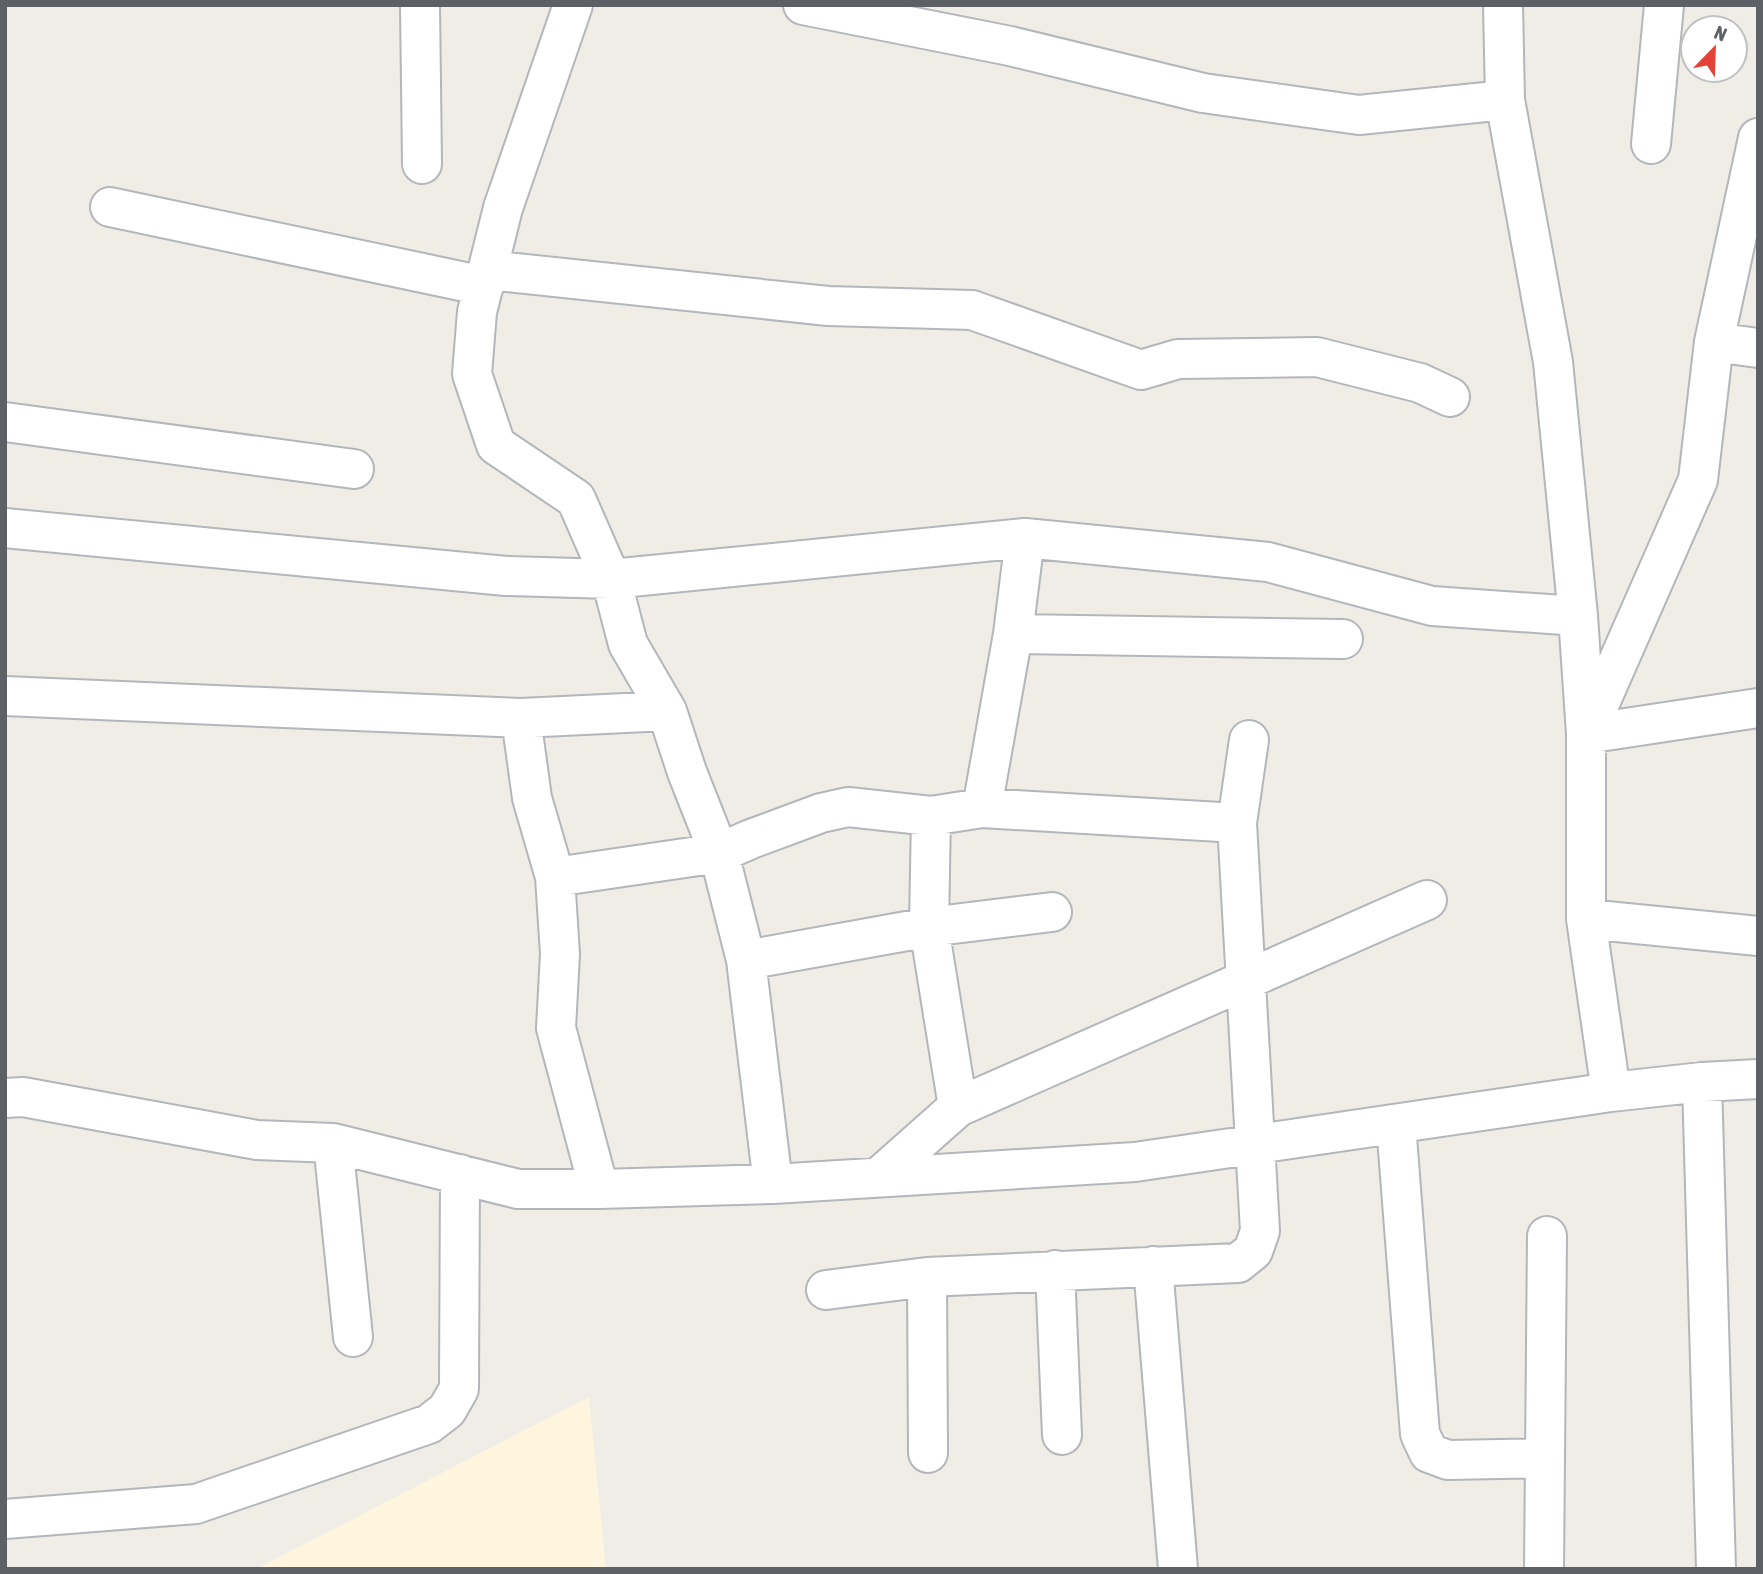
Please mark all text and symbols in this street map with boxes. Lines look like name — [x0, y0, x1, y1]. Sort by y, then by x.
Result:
north arrow — [1679, 14, 1749, 84]
text: N — [1711, 21, 1730, 46]

